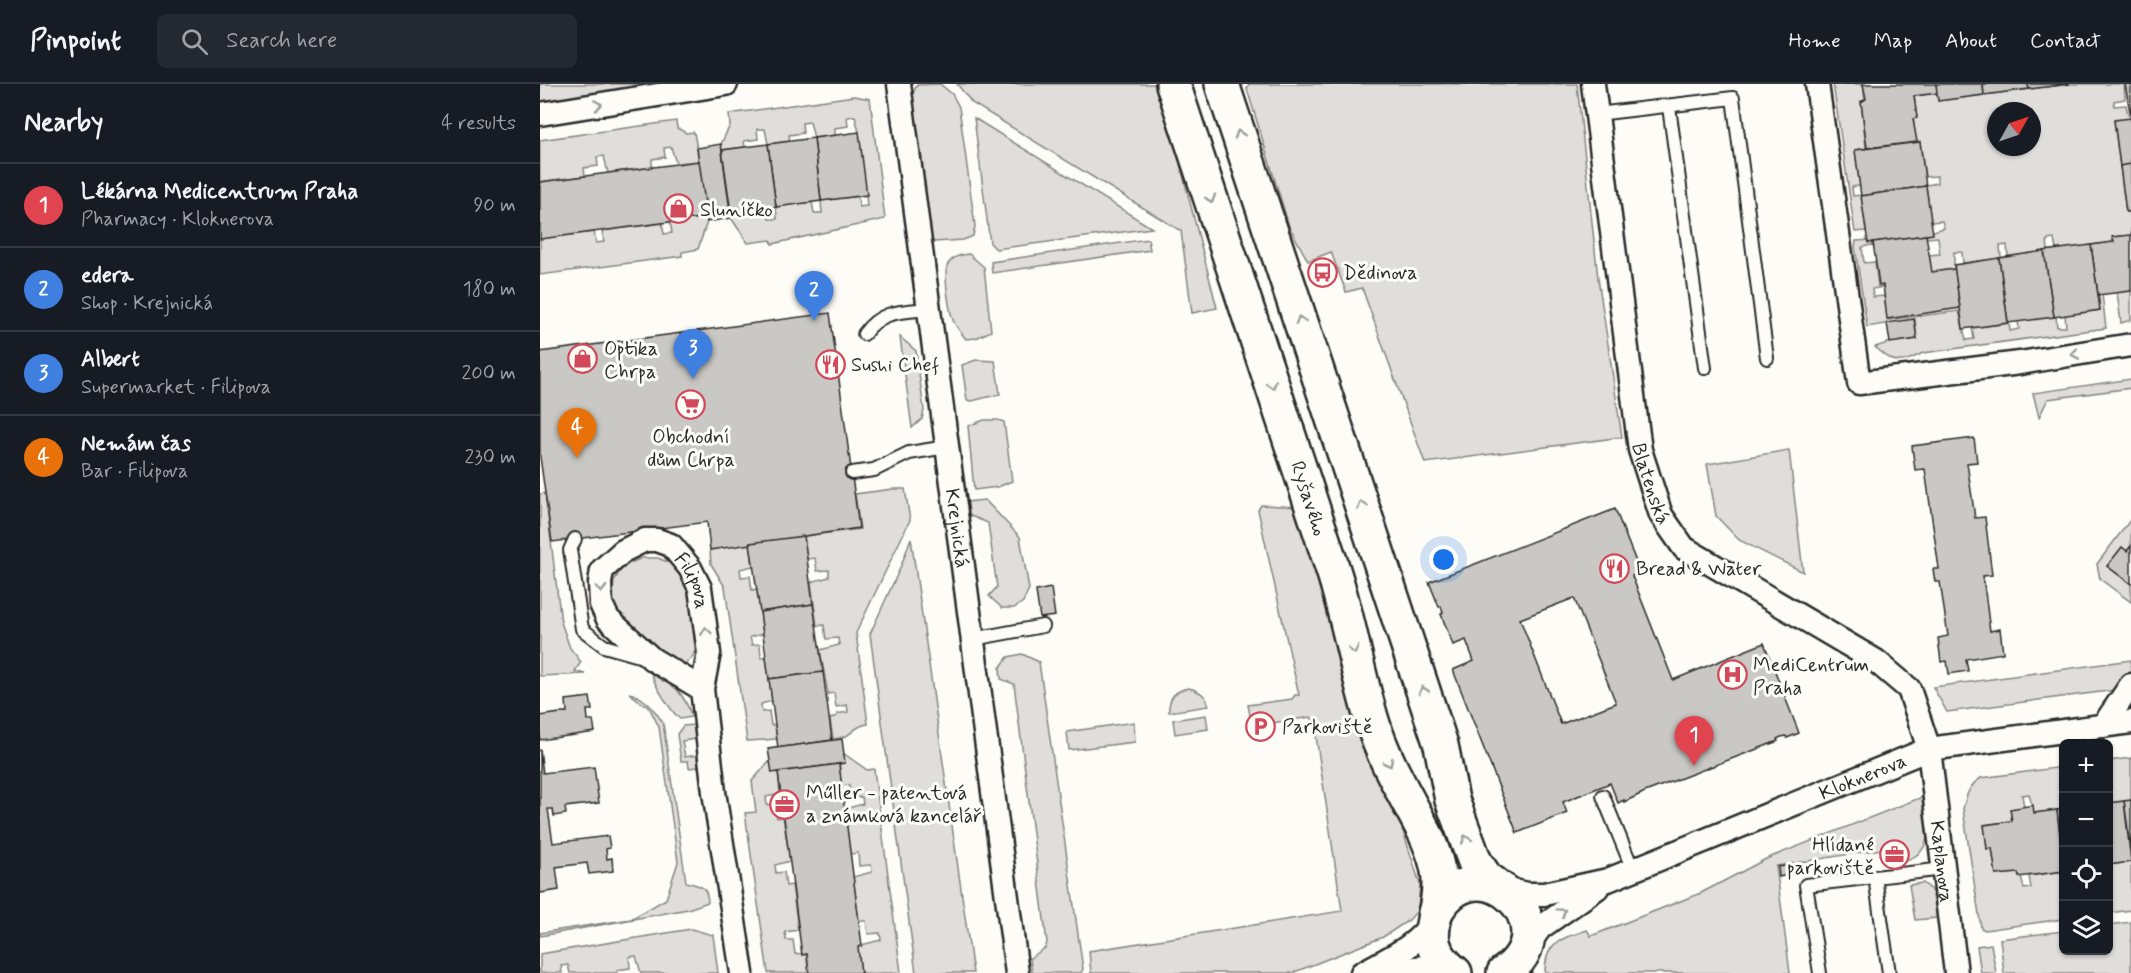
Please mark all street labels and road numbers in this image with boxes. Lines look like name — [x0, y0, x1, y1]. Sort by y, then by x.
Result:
street label: Blatenská — [1624, 442, 1676, 531]
street label: Ryšavého — [1283, 458, 1333, 539]
street label: Krejnická — [938, 487, 975, 570]
street label: Filipova — [667, 547, 715, 611]
street label: Kloknerova — [1815, 748, 1911, 807]
street label: Kaplanova — [1923, 819, 1959, 904]

